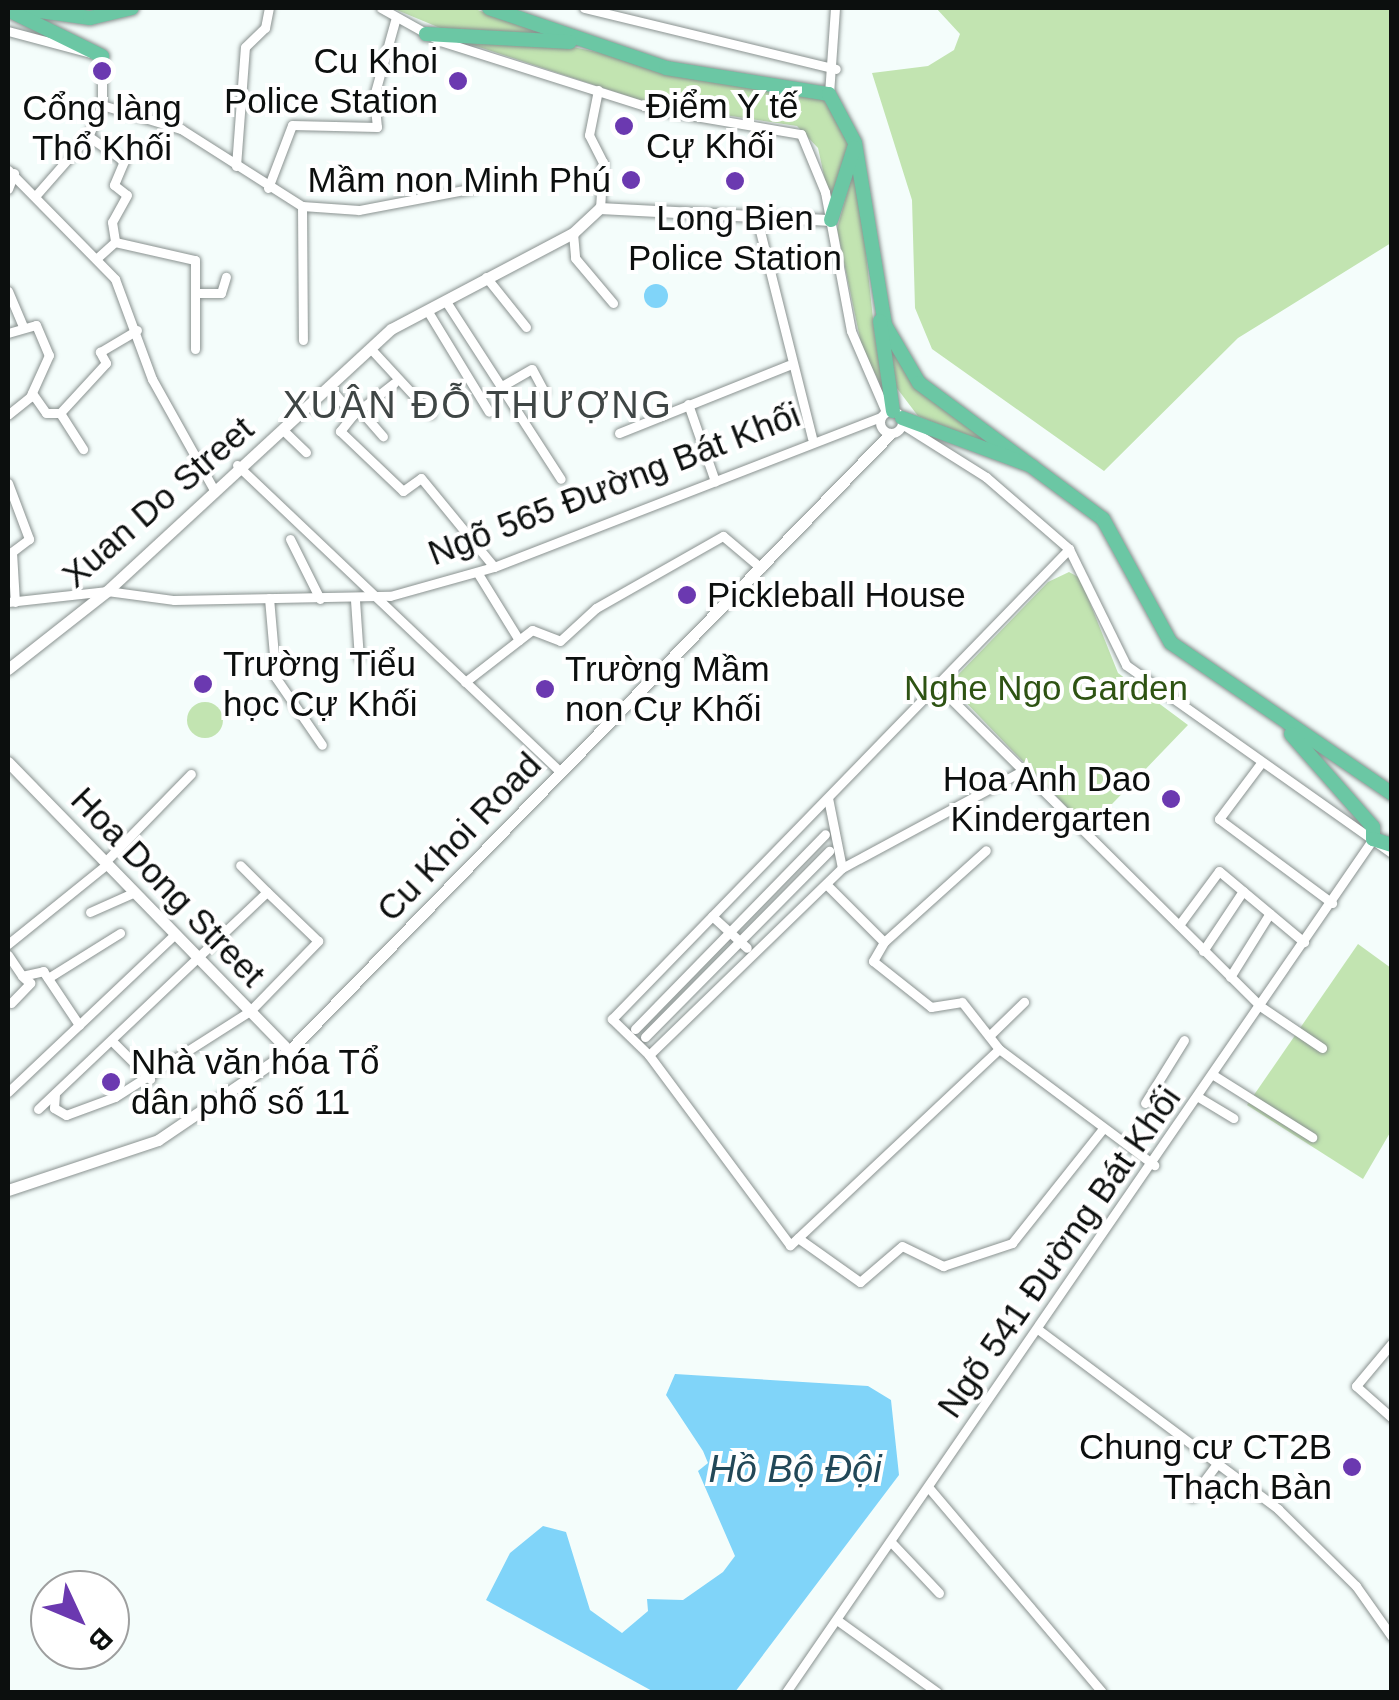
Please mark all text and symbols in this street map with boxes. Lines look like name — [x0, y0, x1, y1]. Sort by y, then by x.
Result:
place label: Cu Khoi Police Station — [224, 40, 438, 122]
marker: Cổng làng Thổ Khối — [91, 60, 113, 82]
marker: Cu Khoi Police Station — [447, 70, 469, 92]
place label: Điểm Y tế Cự Khối — [646, 85, 800, 167]
place label: Cổng làng Thổ Khối — [22, 87, 182, 169]
marker: Điểm Y tế Cự Khối — [611, 113, 637, 139]
place label: Mầm non Minh Phú — [308, 159, 611, 201]
marker: Mầm non Minh Phú — [620, 169, 642, 191]
marker: Long Bien Police Station — [724, 170, 746, 192]
place label: Long Bien Police Station — [628, 197, 842, 279]
district label: XUÂN ĐỖ THƯỢNG — [282, 383, 674, 429]
street label: Ngõ 565 Đường Bát Khối — [422, 394, 806, 574]
street label: Xuan Do Street — [54, 408, 262, 596]
place label: Pickleball House — [707, 574, 966, 616]
marker: Pickleball House — [676, 584, 698, 606]
place label: Trường Tiểu học Cự Khối — [223, 643, 418, 725]
place label: Trường Mầm non Cự Khối — [565, 648, 770, 730]
park label: Nghe Ngo Garden — [904, 667, 1188, 709]
marker: Trường Tiểu học Cự Khối — [192, 673, 214, 695]
marker: Trường Mầm non Cự Khối — [534, 678, 556, 700]
street label: Cu Khoi Road — [368, 744, 550, 930]
place label: Hoa Anh Dao Kindergarten — [941, 758, 1151, 840]
street label: Hoa Dong Street — [62, 779, 274, 995]
marker: Hoa Anh Dao Kindergarten — [1160, 788, 1182, 810]
place label: Nhà văn hóa Tổ dân phố số 11 — [131, 1041, 380, 1123]
marker: Nhà văn hóa Tổ dân phố số 11 — [100, 1071, 122, 1093]
street label: Ngõ 541 Đường Bát Khối — [929, 1078, 1189, 1426]
place label: Chung cư CT2B Thạch Bàn — [1079, 1426, 1332, 1508]
water label: Hồ Bộ Đội — [708, 1447, 882, 1493]
marker: Chung cư CT2B Thạch Bàn — [1341, 1456, 1363, 1478]
north arrow — [30, 1570, 130, 1670]
text: B — [82, 1622, 119, 1658]

